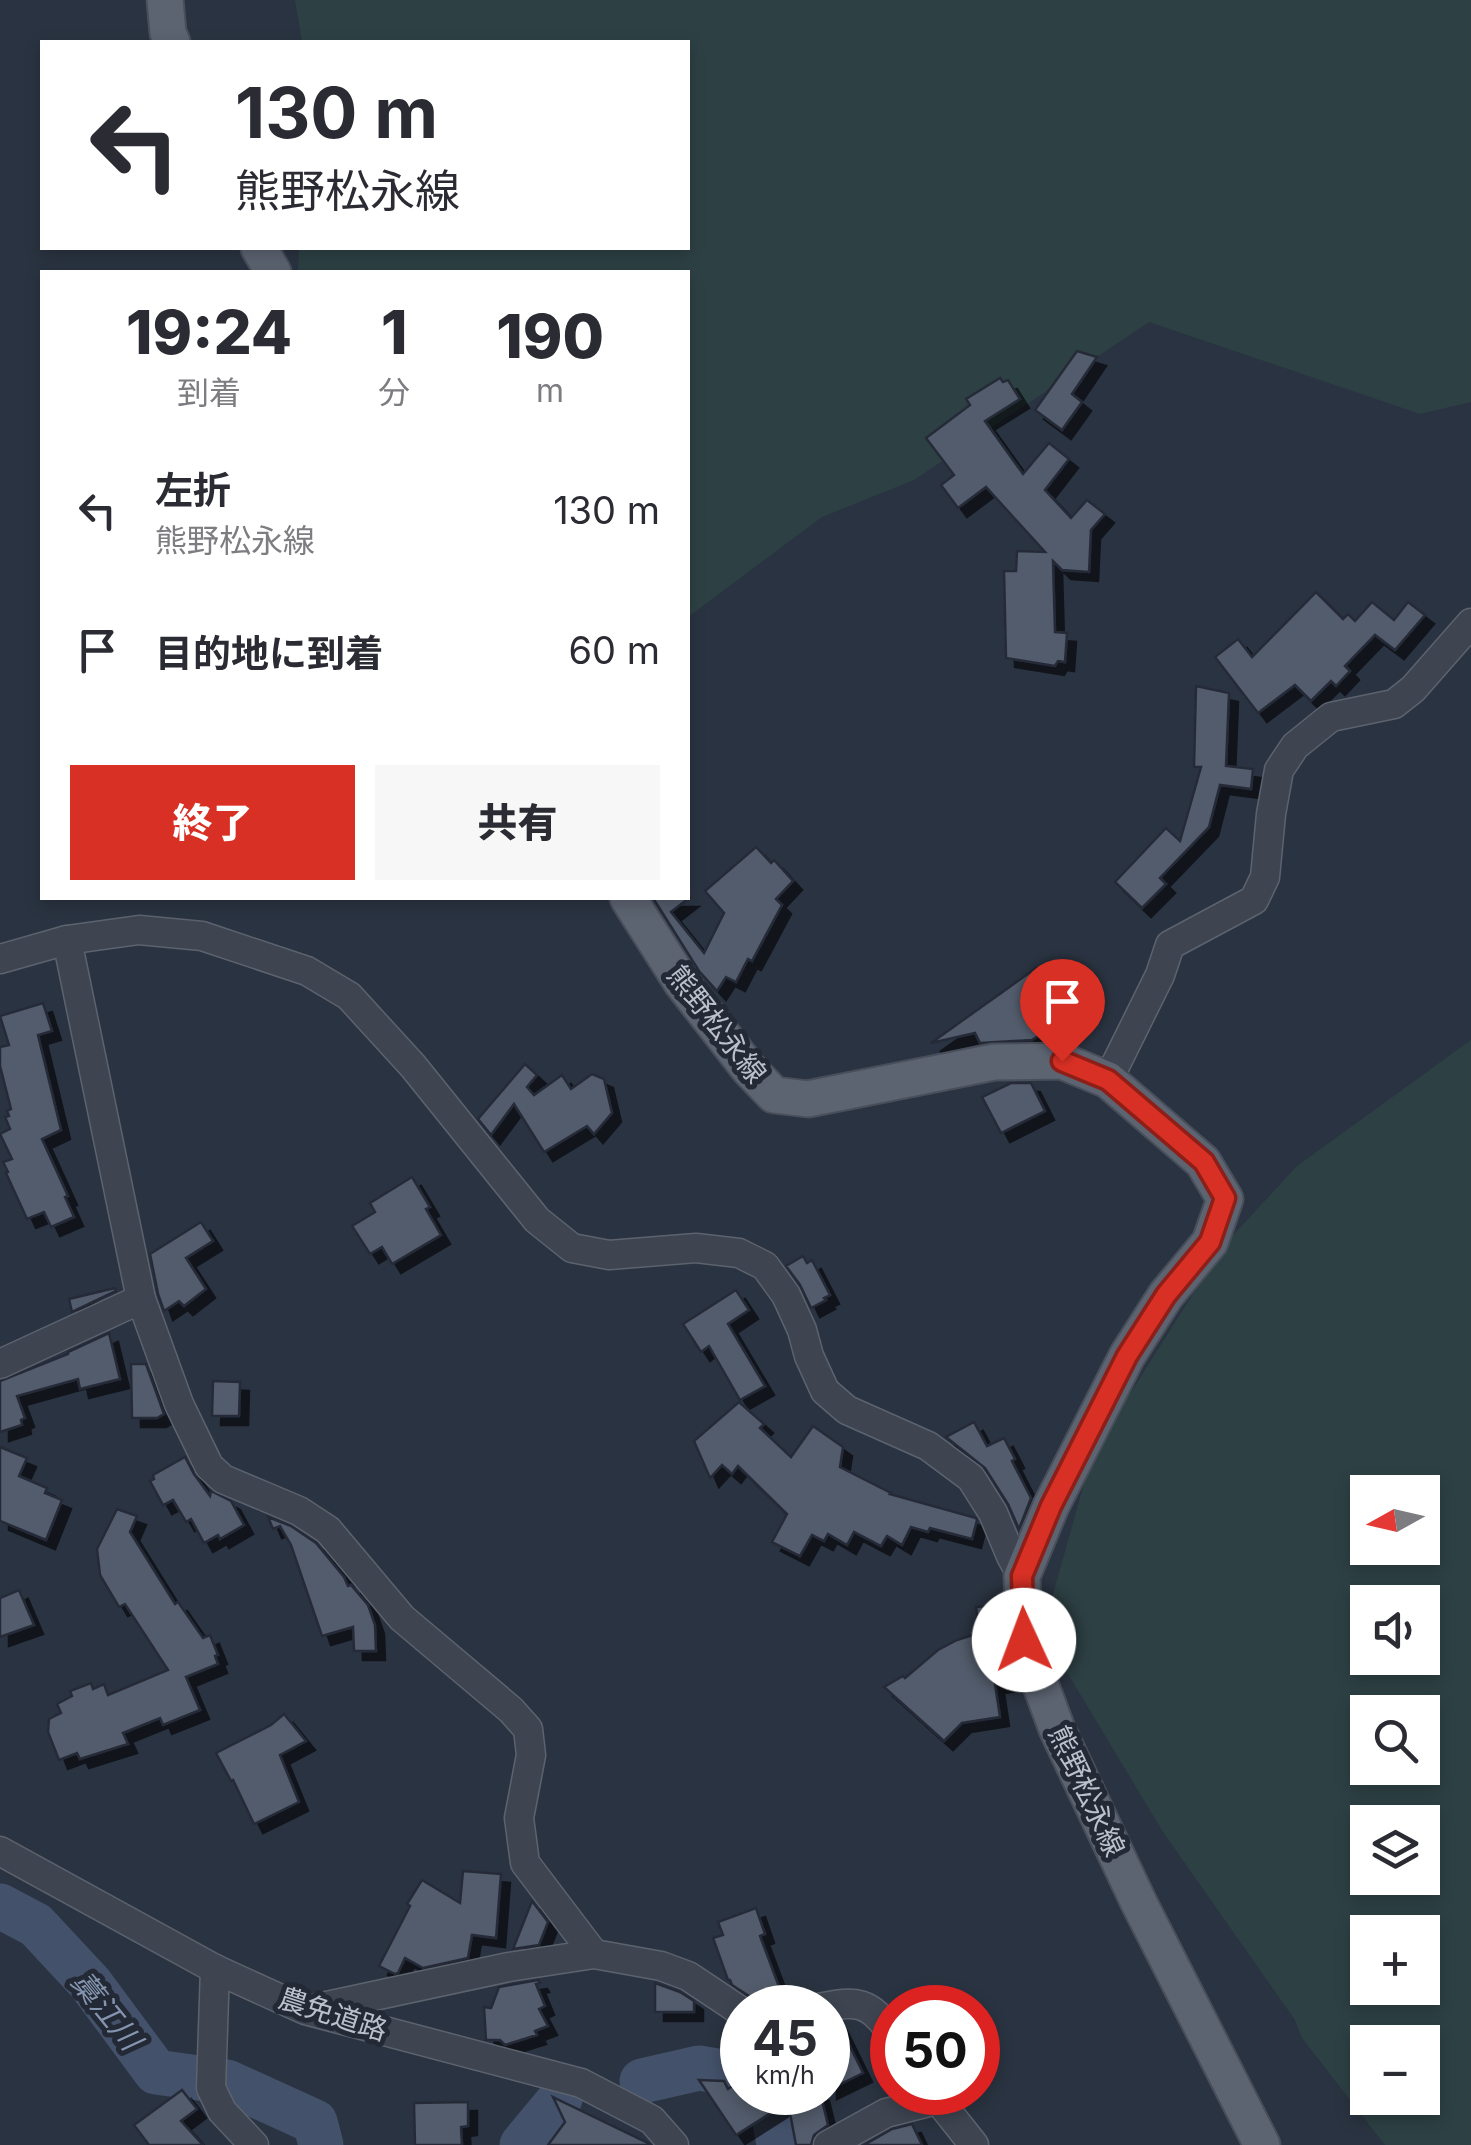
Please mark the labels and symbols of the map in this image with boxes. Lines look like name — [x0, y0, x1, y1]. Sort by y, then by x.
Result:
street label: 熊野松永線 — [661, 958, 773, 1090]
pin — [1020, 959, 1105, 1062]
north arrow — [1350, 1475, 1440, 1565]
position arrow — [972, 1588, 1076, 1692]
street label: 熊野松永線 — [1042, 1720, 1132, 1862]
water label: 藁江川 — [64, 1964, 151, 2059]
street label: 農免道路 — [274, 1981, 392, 2047]
speed limit sign: 50 — [870, 1985, 1000, 2115]

